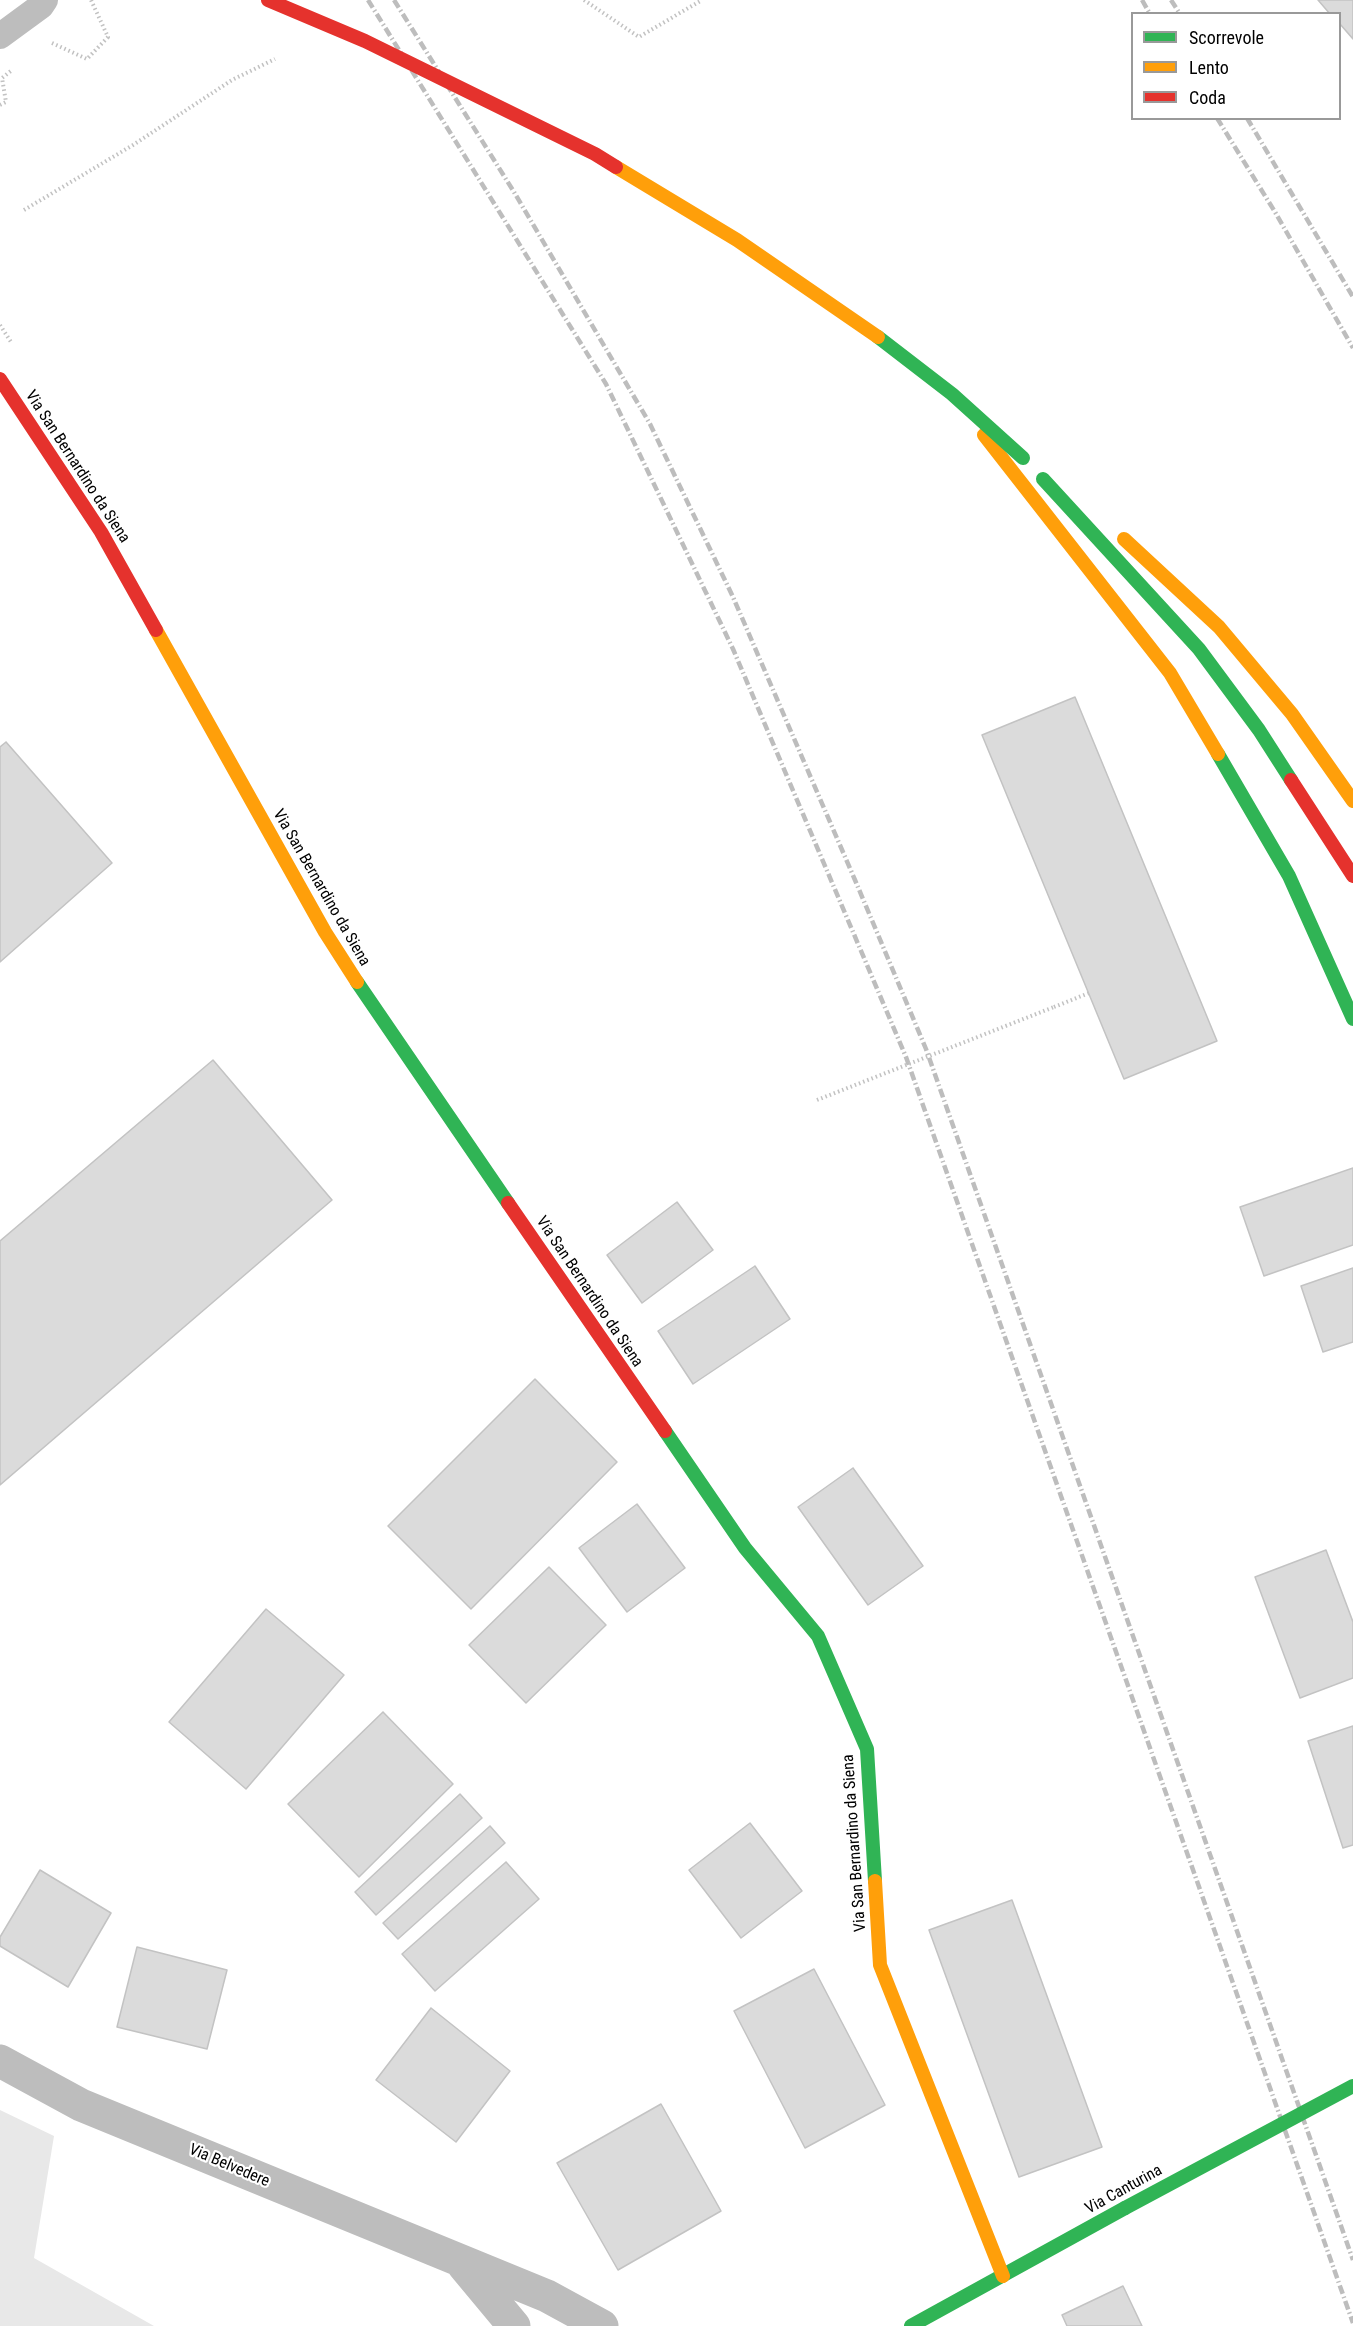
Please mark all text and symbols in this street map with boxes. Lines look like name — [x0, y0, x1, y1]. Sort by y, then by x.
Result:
legend — [1131, 12, 1341, 120]
text: Scorrevole — [1189, 27, 1264, 48]
text: Lento — [1189, 57, 1229, 78]
text: Coda — [1189, 87, 1226, 108]
street label: Via San Bernardino da Siena — [21, 387, 133, 547]
street label: Via San Bernardino da Siena — [268, 806, 374, 970]
street label: Via San Bernardino da Siena — [531, 1213, 647, 1371]
street label: Via San Bernardino da Siena — [839, 1754, 871, 1932]
street label: Via Belvedere — [186, 2140, 272, 2192]
street label: Via Canturina — [1082, 2161, 1166, 2219]

